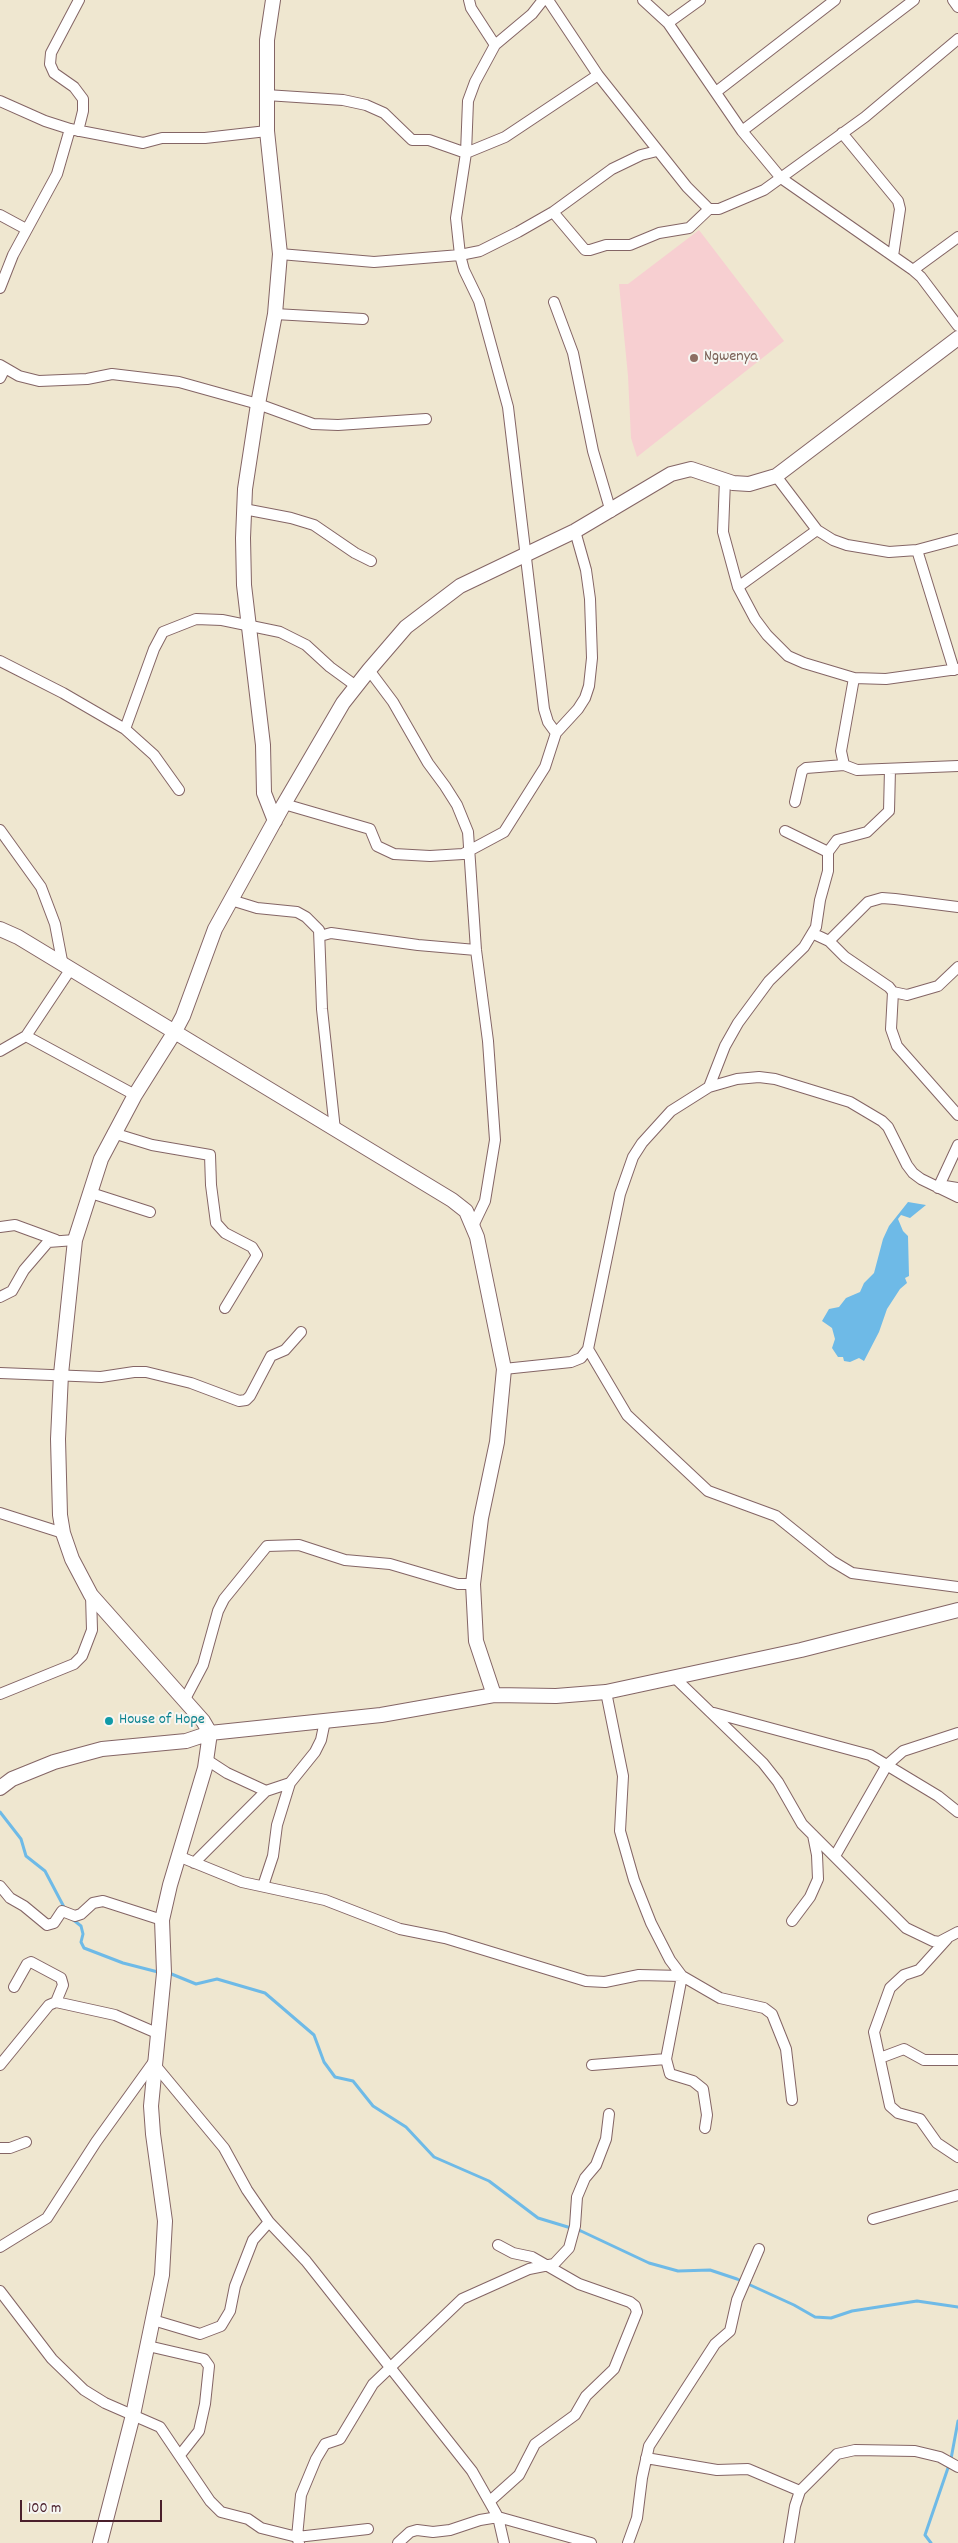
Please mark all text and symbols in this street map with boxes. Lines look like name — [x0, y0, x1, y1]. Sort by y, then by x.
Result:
place label: Ngwenya — [704, 348, 758, 368]
marker: Ngwenya — [688, 352, 700, 364]
place label: House of Hope — [119, 1711, 205, 1731]
marker: House of Hope — [103, 1715, 115, 1727]
scale bar — [22, 2490, 165, 2522]
text: 100 m — [28, 2498, 61, 2520]

